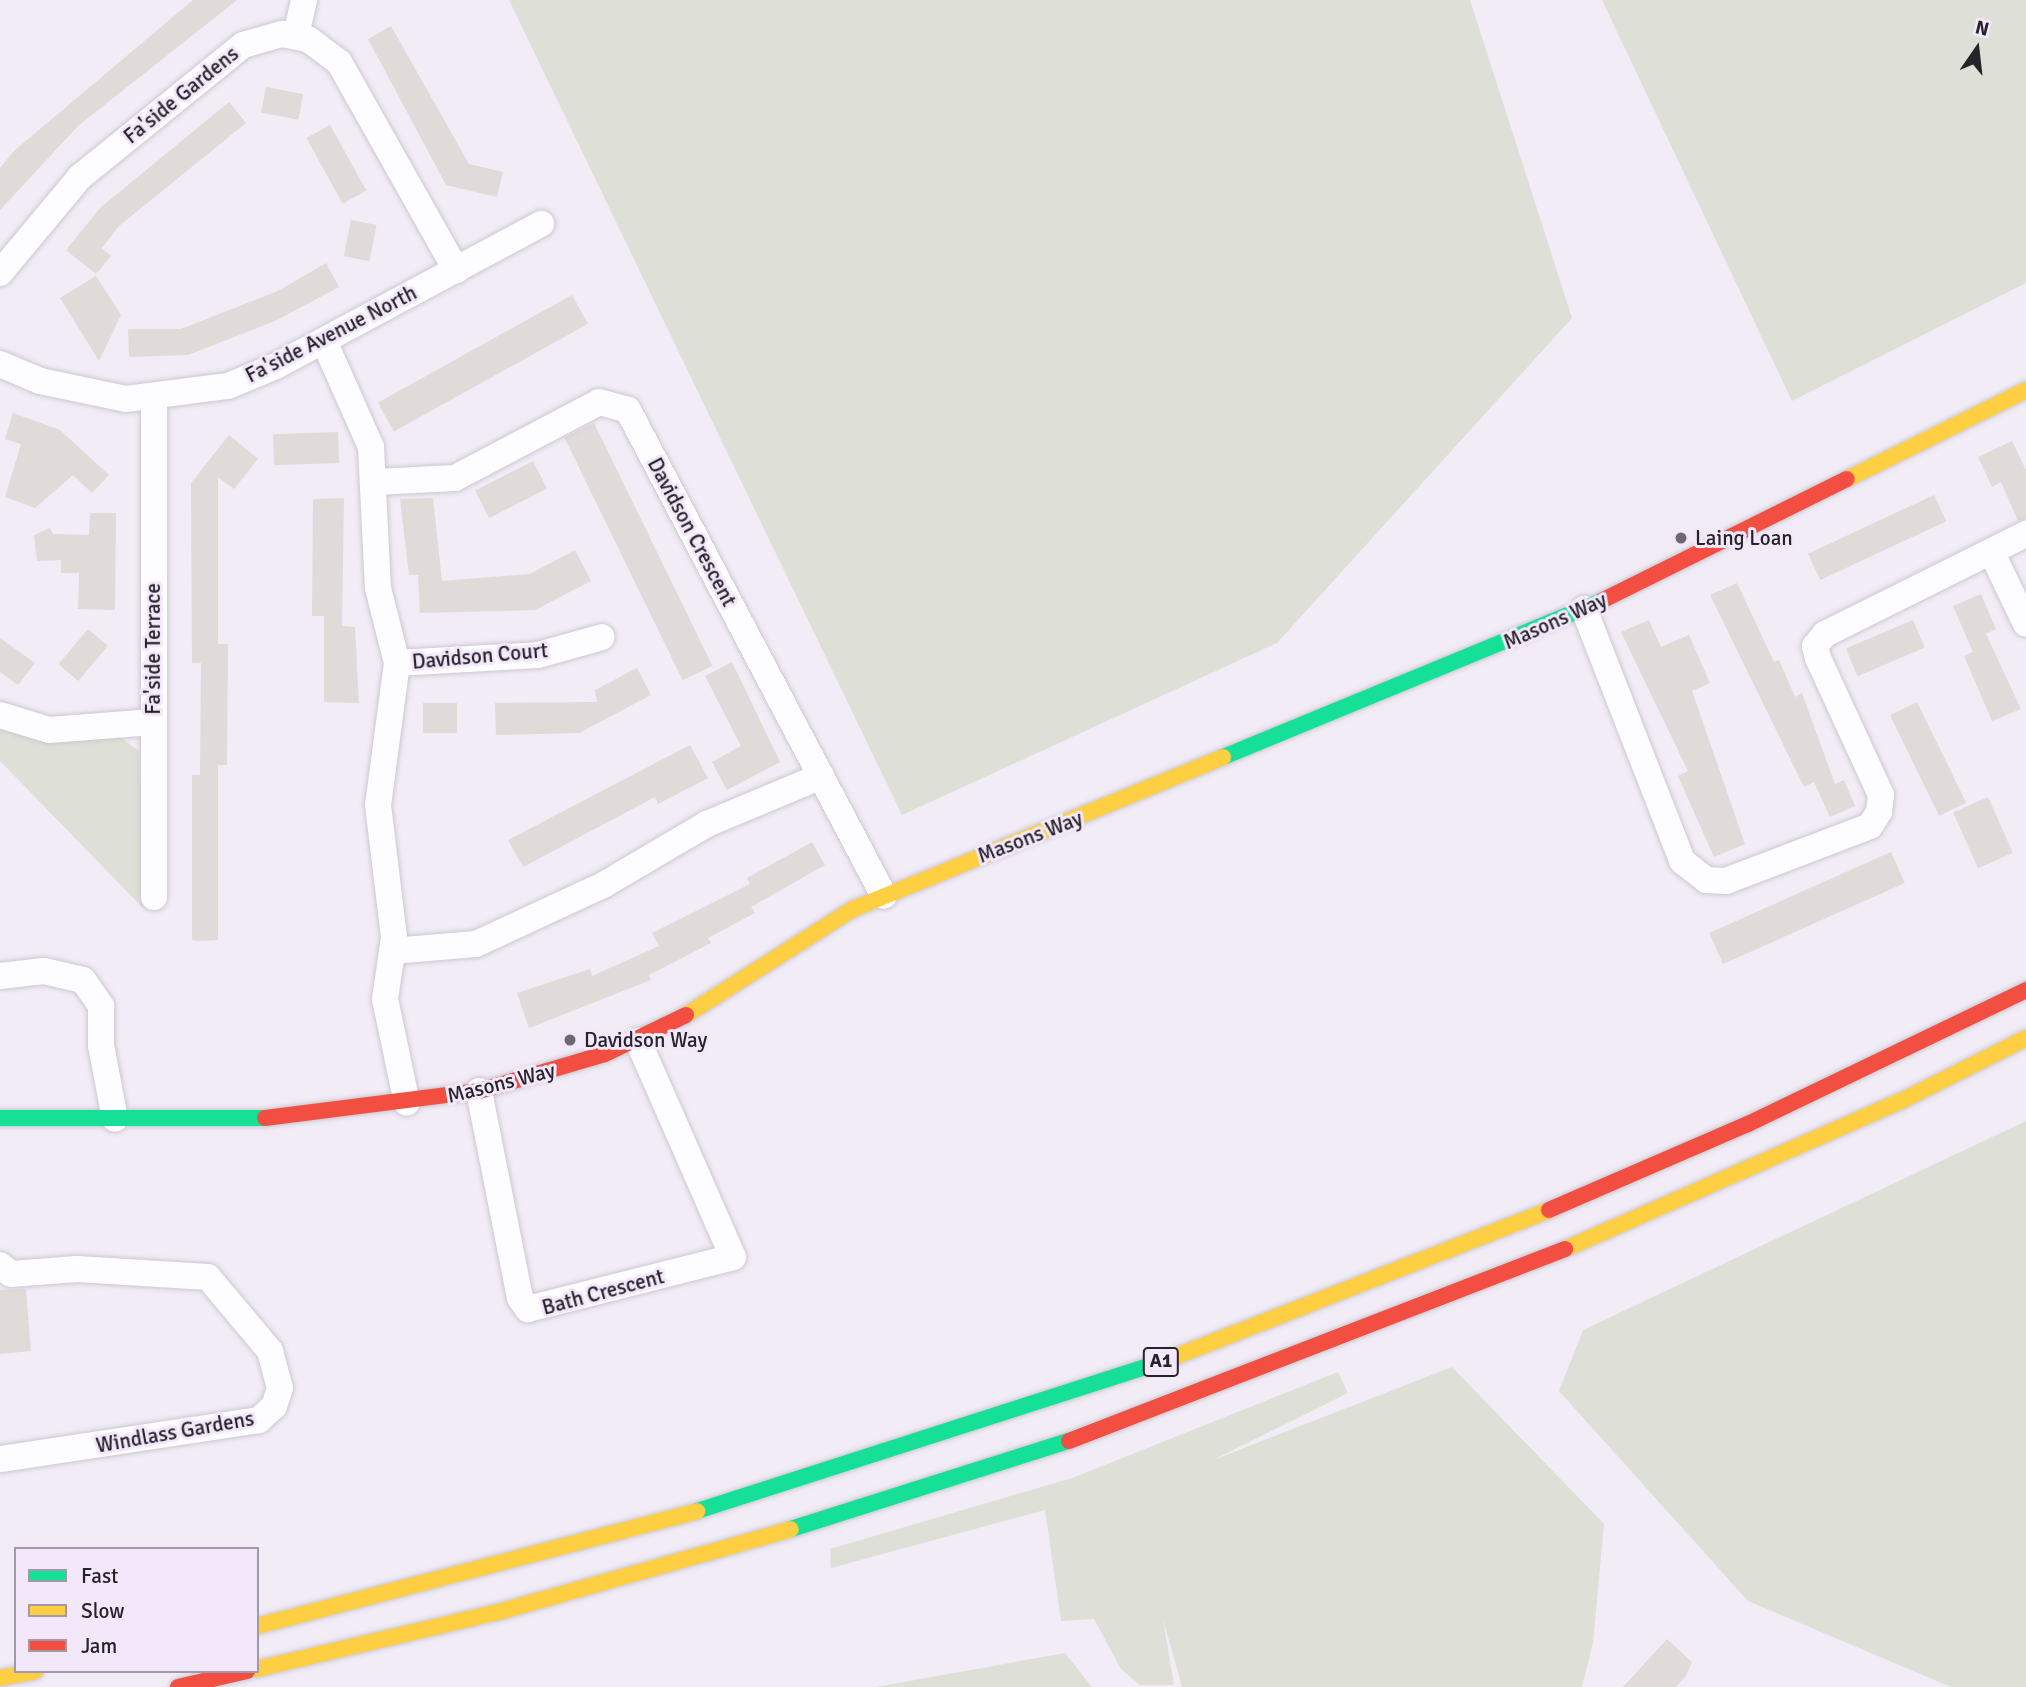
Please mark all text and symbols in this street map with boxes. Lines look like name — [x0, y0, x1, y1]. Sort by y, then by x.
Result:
north arrow — [1942, 14, 2012, 84]
text: N — [1973, 15, 1991, 42]
street label: Fa'side Gardens — [119, 41, 243, 149]
street label: Fa'side Avenue North — [241, 280, 421, 388]
street label: Davidson Crescent — [642, 453, 742, 611]
place label: Laing Loan — [1695, 525, 1793, 551]
marker: Laing Loan — [1673, 530, 1689, 546]
street label: Fa'side Terrace — [140, 583, 166, 715]
street label: Masons Way — [1500, 587, 1610, 655]
street label: Davidson Court — [411, 638, 549, 674]
street label: Masons Way — [974, 805, 1086, 869]
place label: Davidson Way — [584, 1027, 707, 1053]
marker: Davidson Way — [562, 1032, 578, 1048]
street label: Masons Way — [444, 1057, 558, 1109]
street label: Bath Crescent — [539, 1264, 667, 1320]
road number: A1 — [1142, 1346, 1180, 1378]
street label: Windlass Gardens — [94, 1406, 256, 1458]
legend — [14, 1547, 259, 1673]
text: Fast — [81, 1563, 118, 1589]
text: Slow — [81, 1598, 125, 1624]
text: Jam — [81, 1633, 117, 1659]

